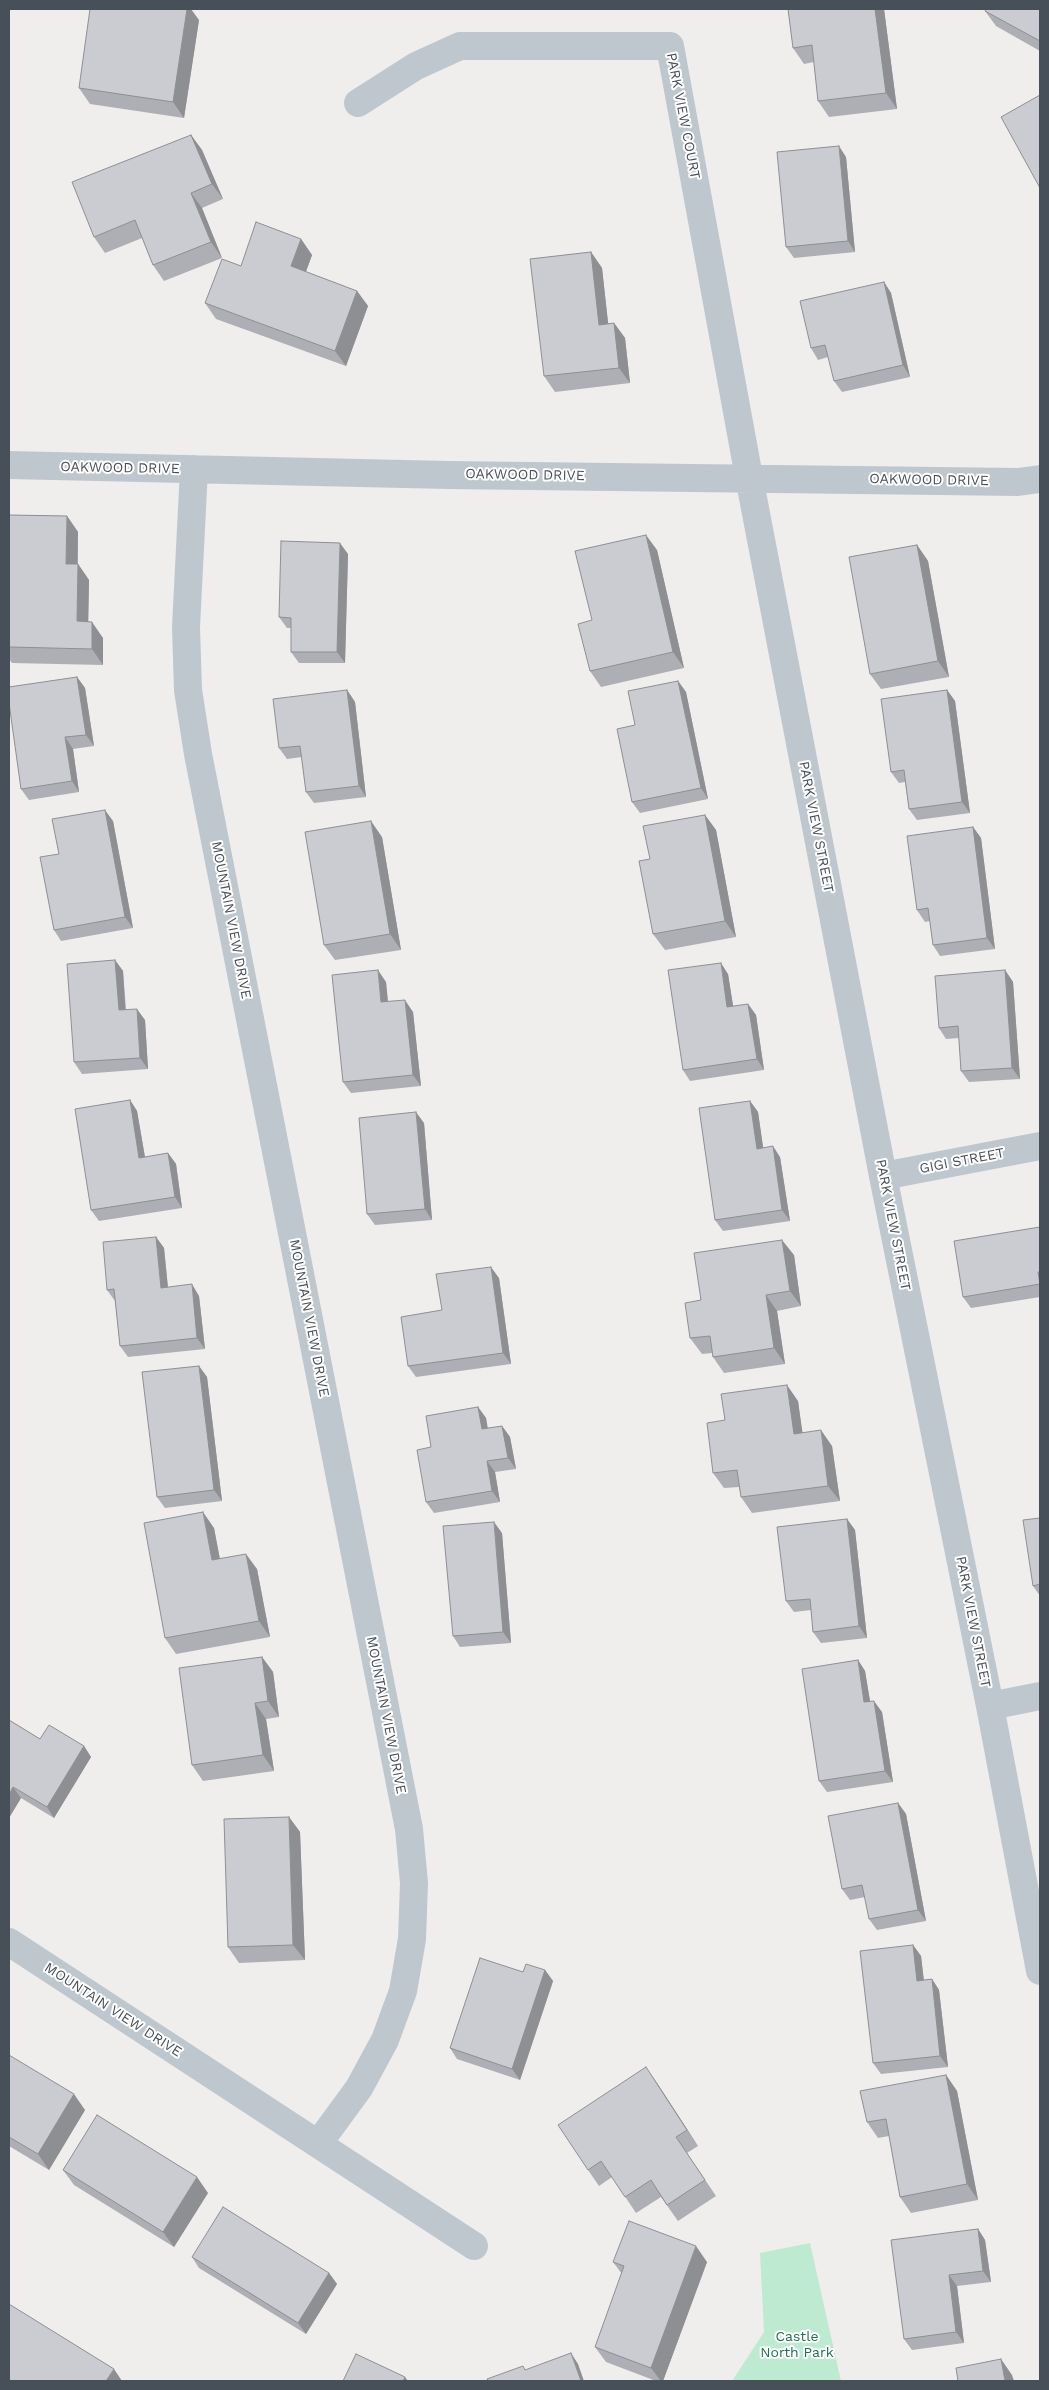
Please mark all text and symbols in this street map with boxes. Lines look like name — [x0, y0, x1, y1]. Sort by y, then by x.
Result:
street label: PARK VIEW COURT — [663, 51, 703, 181]
street label: OAKWOOD DRIVE — [60, 459, 180, 477]
street label: OAKWOOD DRIVE — [465, 466, 585, 484]
street label: OAKWOOD DRIVE — [869, 471, 989, 489]
street label: PARK VIEW STREET — [795, 760, 837, 894]
street label: MOUNTAIN VIEW DRIVE — [207, 840, 255, 1000]
street label: GIGI STREET — [918, 1145, 1006, 1177]
street label: PARK VIEW STREET — [872, 1158, 914, 1292]
street label: MOUNTAIN VIEW DRIVE — [285, 1238, 333, 1398]
street label: PARK VIEW STREET — [952, 1555, 994, 1689]
street label: MOUNTAIN VIEW DRIVE — [362, 1635, 410, 1795]
street label: MOUNTAIN VIEW DRIVE — [41, 1959, 185, 2061]
park label: Castle North Park — [760, 2329, 834, 2362]

